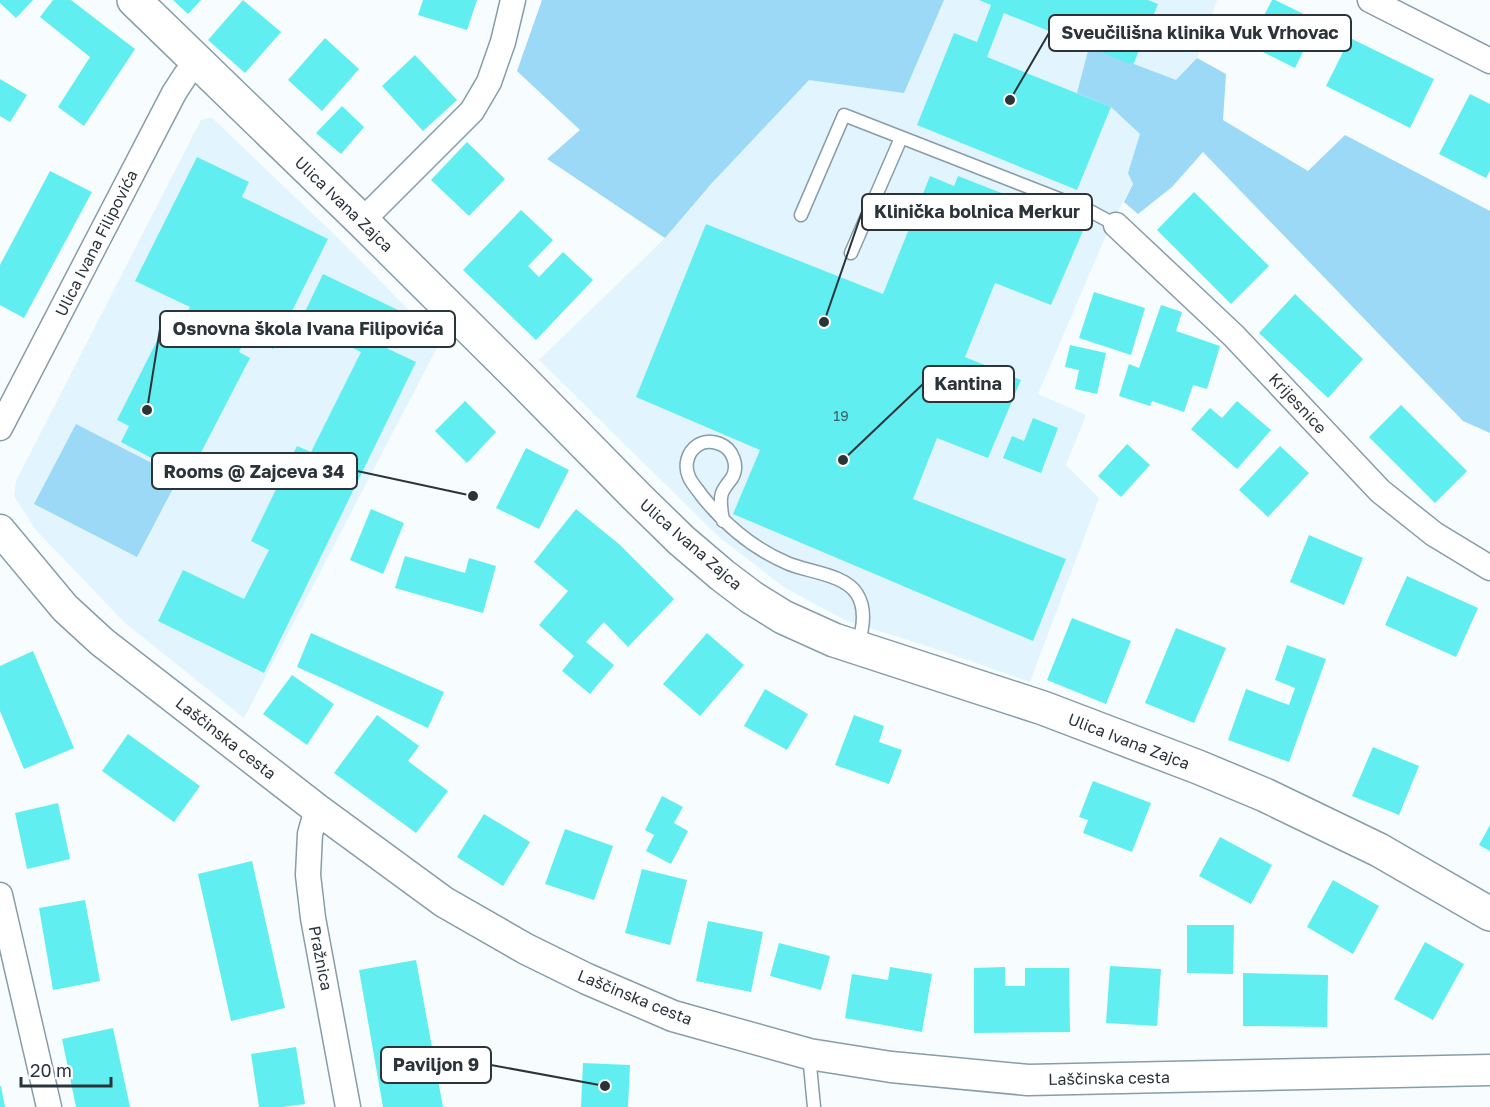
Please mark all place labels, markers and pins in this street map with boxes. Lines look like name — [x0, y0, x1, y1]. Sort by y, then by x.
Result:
callout: Sveučilišna klinika Vuk Vrhovac — [1049, 15, 1351, 51]
callout: Klinička bolnica Merkur — [862, 194, 1092, 230]
callout: Osnovna škola Ivana Filipovića — [160, 311, 455, 347]
callout: Kantina — [923, 366, 1014, 402]
callout: Rooms @ Zajceva 34 — [152, 453, 357, 489]
callout: Paviljon 9 — [381, 1047, 491, 1083]

